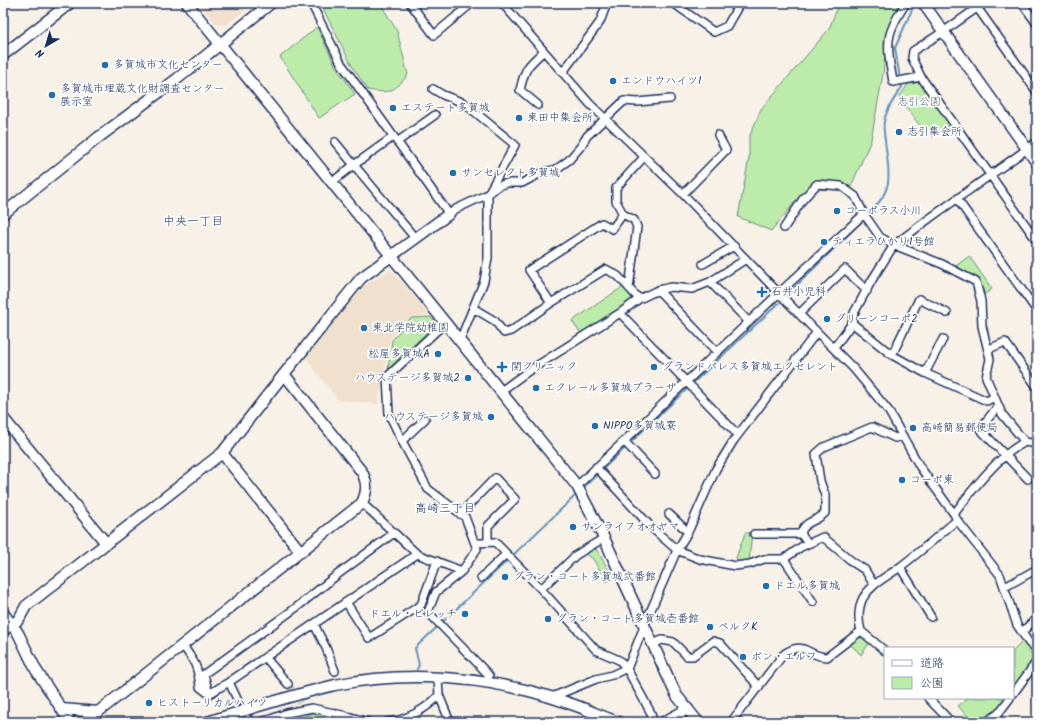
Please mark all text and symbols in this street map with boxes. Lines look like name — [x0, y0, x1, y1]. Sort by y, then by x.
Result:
north arrow — [26, 26, 66, 66]
text: N — [32, 44, 49, 62]
place label: 多賀城市文化センター — [113, 56, 223, 74]
marker: 多賀城市文化センター — [100, 60, 110, 70]
place label: エンドウハイツ1 — [621, 72, 701, 90]
marker: エンドウハイツ1 — [608, 76, 618, 86]
place label: 多賀城市埋蔵文化財調査センター 展示室 — [60, 80, 225, 111]
marker: 多賀城市埋蔵文化財調査センター 展示室 — [47, 90, 57, 100]
park label: 志引公園 — [897, 93, 941, 111]
place label: エステート多賀城 — [401, 99, 490, 117]
marker: エステート多賀城 — [388, 103, 398, 113]
place label: 東田中集会所 — [527, 109, 593, 127]
marker: 東田中集会所 — [514, 113, 524, 123]
place label: 志引集会所 — [907, 123, 962, 141]
marker: 志引集会所 — [894, 127, 904, 137]
place label: サンセレクト多賀城 — [461, 164, 560, 182]
marker: サンセレクト多賀城 — [448, 168, 458, 178]
place label: コーポラス小川 — [845, 202, 922, 220]
marker: コーポラス小川 — [832, 206, 842, 216]
district label: 中央一丁目 — [163, 212, 223, 231]
place label: ティエラひかり1号館 — [832, 233, 934, 251]
marker: ティエラひかり1号館 — [819, 237, 829, 247]
place label: 石井小児科 — [771, 283, 826, 301]
marker: 石井小児科 — [756, 286, 768, 298]
place label: グリーンコーポ2 — [835, 310, 918, 328]
marker: グリーンコーポ2 — [822, 314, 832, 324]
place label: 東北学院幼稚園 — [372, 319, 449, 337]
marker: 東北学院幼稚園 — [359, 323, 369, 333]
place label: 松屋多賀城A — [368, 345, 430, 363]
marker: 松屋多賀城A — [433, 349, 443, 359]
place label: 関クリニック — [511, 358, 577, 376]
place label: グランドパレス多賀城エクセレント — [662, 358, 838, 376]
marker: 関クリニック — [496, 361, 508, 373]
marker: グランドパレス多賀城エクセレント — [649, 362, 659, 372]
place label: ハウステージ多賀城2 — [354, 369, 460, 387]
marker: ハウステージ多賀城2 — [463, 373, 473, 383]
place label: エクレール多賀城プラーザ — [544, 379, 676, 397]
marker: エクレール多賀城プラーザ — [531, 383, 541, 393]
place label: ハウステージ多賀城 — [384, 408, 483, 426]
marker: ハウステージ多賀城 — [486, 412, 496, 422]
place label: NIPPO多賀城寮 — [603, 417, 677, 435]
place label: 高崎簡易郵便局 — [921, 419, 998, 437]
marker: NIPPO多賀城寮 — [590, 421, 600, 431]
marker: 高崎簡易郵便局 — [908, 423, 918, 433]
place label: コーポ東 — [910, 471, 954, 489]
marker: コーポ東 — [897, 475, 907, 485]
district label: 高崎三丁目 — [415, 499, 475, 518]
place label: サンライフオオヤマ — [581, 518, 680, 536]
marker: サンライフオオヤマ — [568, 522, 578, 532]
place label: グラン・コート多賀城弐番館 — [513, 568, 656, 586]
marker: グラン・コート多賀城弐番館 — [500, 572, 510, 582]
place label: ドエル多賀城 — [774, 577, 840, 595]
marker: ドエル多賀城 — [761, 581, 771, 591]
place label: ドエル・ビレッチ — [369, 605, 457, 623]
marker: ドエル・ビレッチ — [460, 609, 470, 619]
place label: グラン・コート多賀城壱番館 — [556, 610, 699, 628]
marker: グラン・コート多賀城壱番館 — [543, 614, 553, 624]
place label: ベルクK — [718, 618, 758, 636]
marker: ベルクK — [705, 622, 715, 632]
legend — [884, 647, 1014, 699]
place label: ボン・エルフ — [751, 648, 817, 666]
marker: ボン・エルフ — [738, 652, 748, 662]
text: 道路 — [920, 654, 944, 673]
text: 公園 — [920, 674, 944, 693]
place label: ヒストーリカルハイツ — [157, 694, 267, 712]
marker: ヒストーリカルハイツ — [144, 698, 154, 708]

